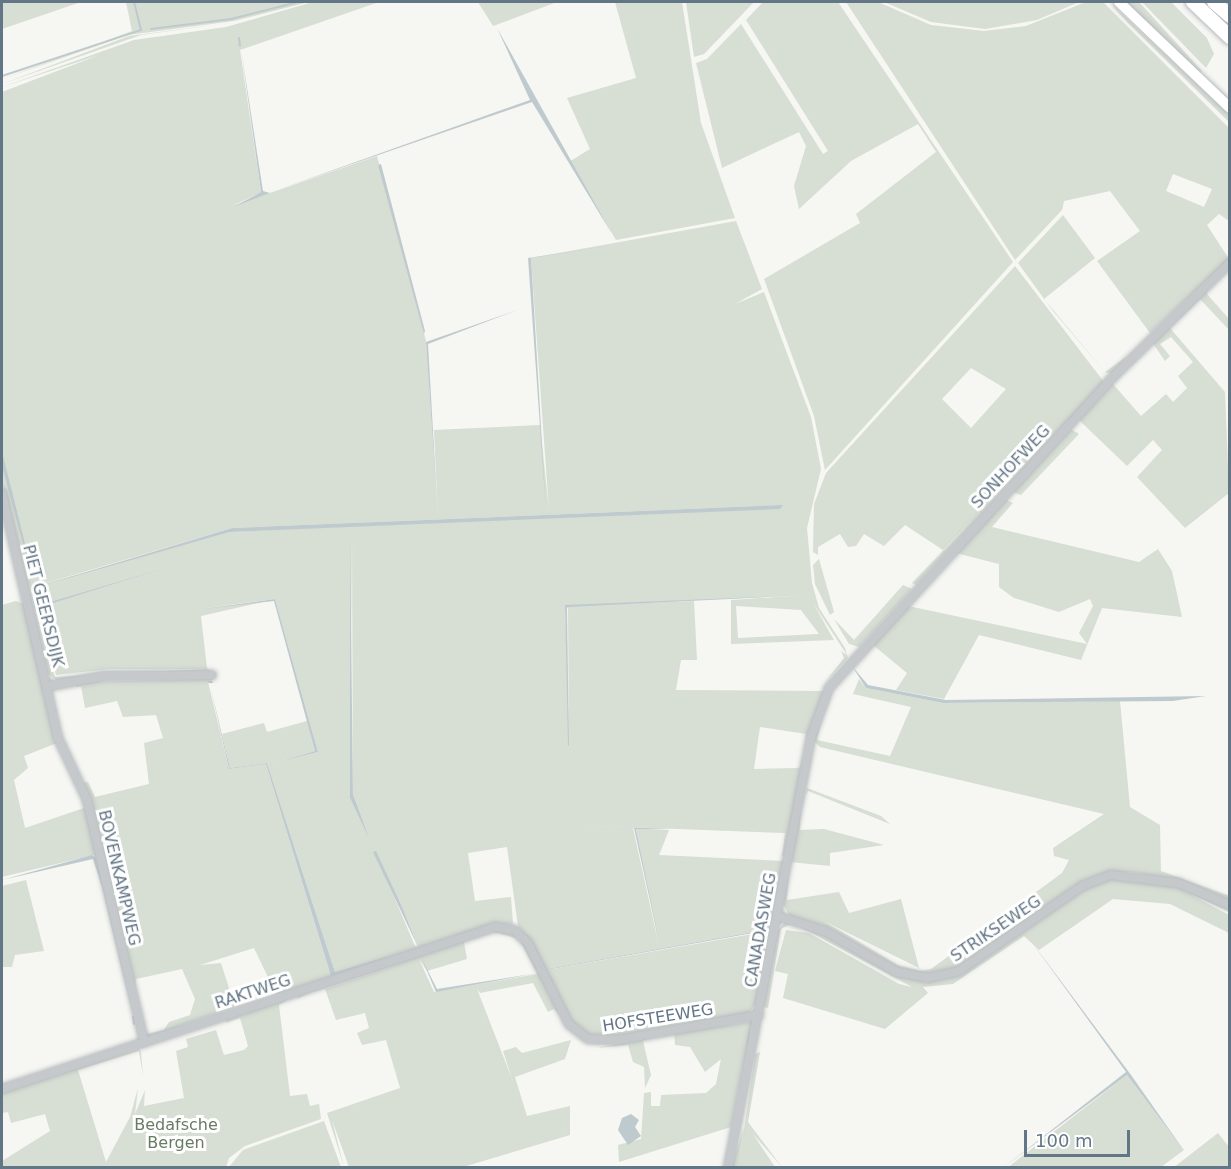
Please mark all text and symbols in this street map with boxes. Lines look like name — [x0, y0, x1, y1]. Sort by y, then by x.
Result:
street label: SONHOFWEG — [968, 421, 1054, 513]
street label: PIET GEERSDIJK — [19, 543, 67, 669]
street label: BOVENKAMPWEG — [94, 808, 144, 948]
street label: CANADASWEG — [741, 871, 781, 989]
street label: STRIKSEWEG — [947, 892, 1045, 966]
street label: RAKTWEG — [213, 971, 293, 1013]
street label: HOFSTEEWEG — [601, 1000, 715, 1036]
park label: Bedafsche Bergen — [134, 1115, 218, 1153]
scale bar — [1027, 1118, 1134, 1156]
text: 100 m — [1035, 1130, 1093, 1151]

